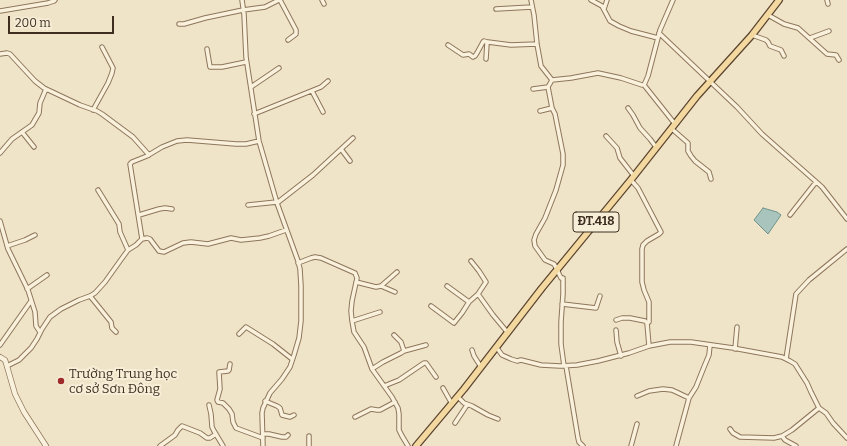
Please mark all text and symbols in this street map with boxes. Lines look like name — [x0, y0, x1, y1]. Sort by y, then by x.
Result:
scale bar — [10, 8, 116, 34]
text: 200 m — [15, 16, 51, 30]
road number: ĐT.418 — [573, 212, 619, 232]
place label: Trường Trung học cơ sở Sơn Đông — [69, 366, 177, 397]
marker: Trường Trung học cơ sở Sơn Đông — [56, 376, 66, 386]

